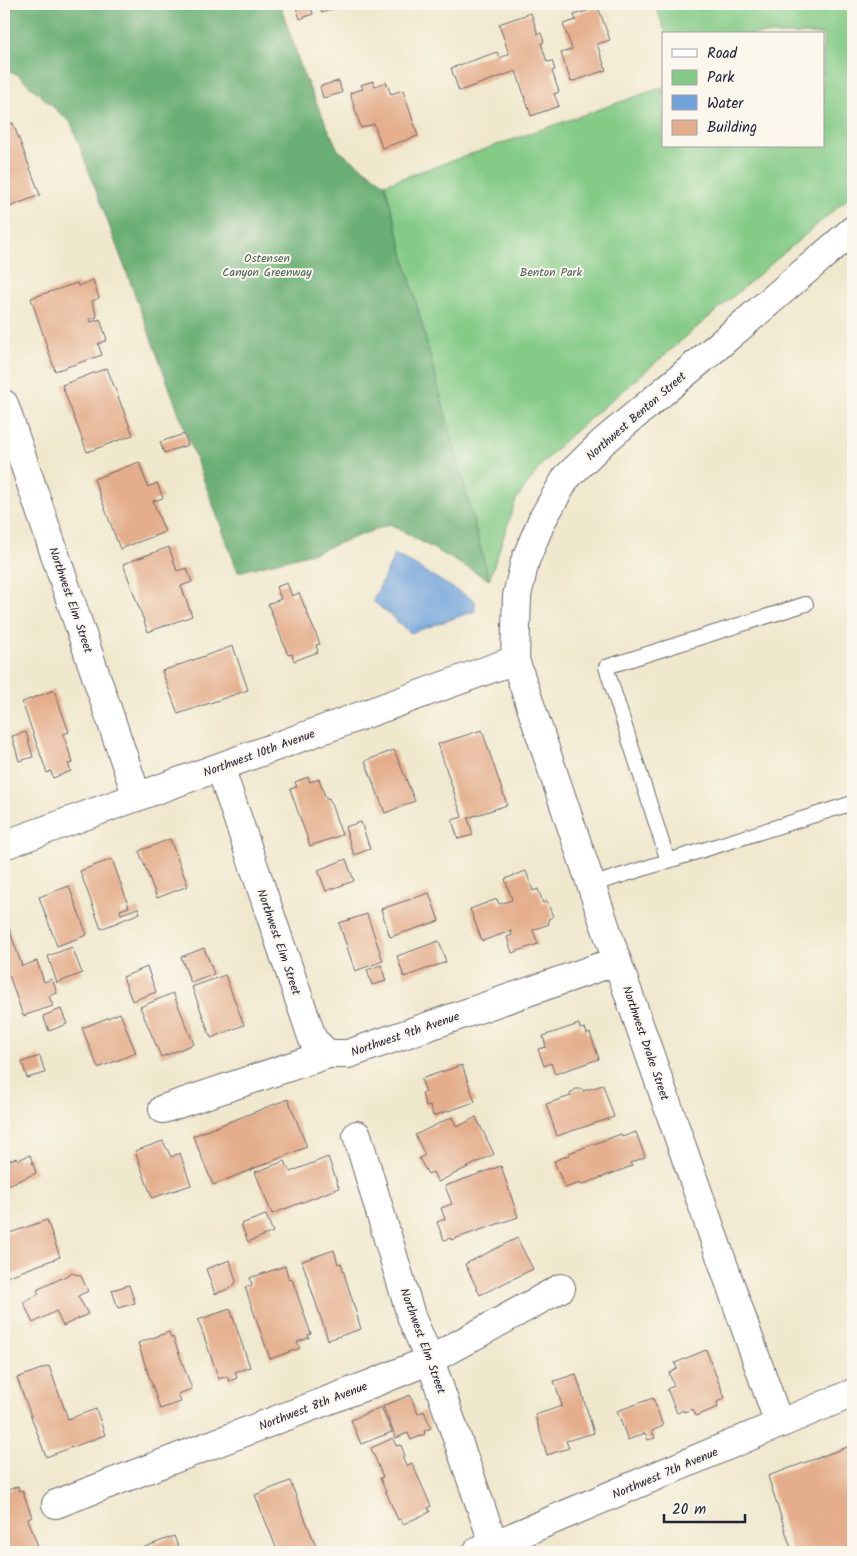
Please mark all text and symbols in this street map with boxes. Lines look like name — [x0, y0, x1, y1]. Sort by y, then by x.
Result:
legend — [662, 32, 824, 148]
text: Road — [707, 42, 738, 66]
text: Park — [707, 66, 735, 90]
text: Water — [707, 92, 744, 116]
text: Building — [707, 116, 757, 140]
park label: Ostensen Canyon Greenway — [222, 249, 312, 282]
park label: Benton Park — [520, 263, 583, 282]
street label: Northwest Benton Street — [582, 367, 691, 465]
street label: Northwest Elm Street — [43, 544, 98, 656]
street label: Northwest 10th Avenue — [201, 724, 318, 783]
street label: Northwest Elm Street — [251, 886, 306, 998]
street label: Northwest Drake Street — [617, 983, 674, 1103]
street label: Northwest 9th Avenue — [348, 1007, 463, 1062]
street label: Northwest Elm Street — [395, 1286, 451, 1397]
street label: Northwest 8th Avenue — [256, 1377, 371, 1436]
street label: Northwest 7th Avenue — [609, 1442, 722, 1504]
scale bar — [664, 1491, 746, 1523]
text: 20 m — [672, 1498, 706, 1522]

